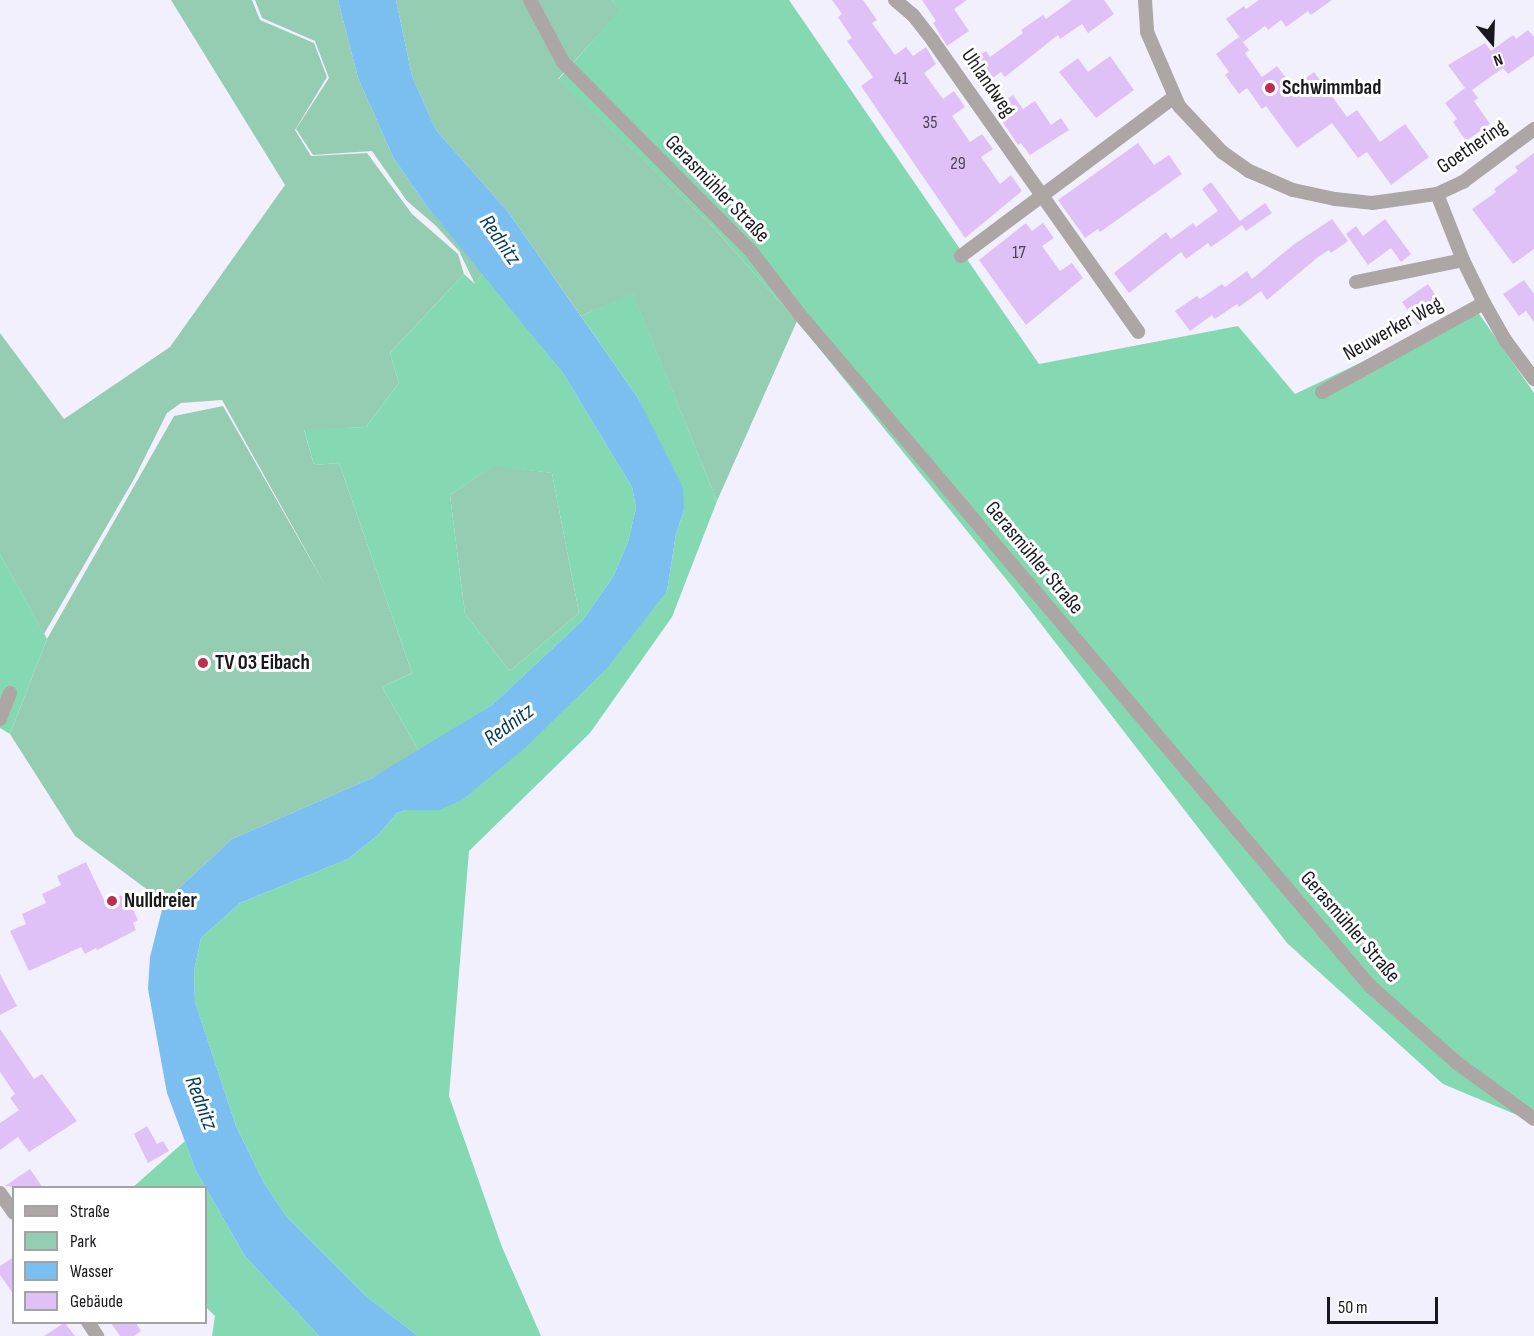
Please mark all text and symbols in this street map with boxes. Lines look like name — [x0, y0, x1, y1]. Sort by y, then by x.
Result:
north arrow — [1462, 12, 1522, 72]
street label: Uhlandweg — [955, 44, 1021, 122]
text: N — [1491, 49, 1505, 70]
house number: 41 — [894, 68, 908, 90]
place label: Schwimmbad — [1282, 75, 1381, 101]
marker: Schwimmbad — [1263, 81, 1277, 95]
house number: 35 — [923, 112, 937, 134]
street label: Goethering — [1432, 115, 1512, 179]
street label: Gerasmühler Straße — [659, 130, 775, 248]
house number: 29 — [950, 153, 966, 175]
water label: Rednitz — [473, 210, 527, 270]
house number: 17 — [1012, 242, 1026, 264]
street label: Neuwerker Weg — [1339, 291, 1447, 367]
street label: Gerasmühler Straße — [979, 496, 1089, 620]
place label: TV 03 Eibach — [215, 650, 310, 676]
marker: TV 03 Eibach — [196, 656, 210, 670]
water label: Rednitz — [479, 698, 539, 752]
street label: Gerasmühler Straße — [1295, 866, 1405, 988]
place label: Nulldreier — [124, 888, 197, 914]
marker: Nulldreier — [105, 894, 119, 908]
water label: Rednitz — [179, 1073, 223, 1133]
legend — [12, 1186, 207, 1324]
text: Straße — [70, 1201, 110, 1222]
text: Park — [70, 1231, 96, 1252]
text: Wasser — [70, 1261, 113, 1282]
scale bar — [1330, 1285, 1441, 1323]
text: Gebäude — [70, 1291, 123, 1312]
text: 50 m — [1338, 1297, 1368, 1318]

